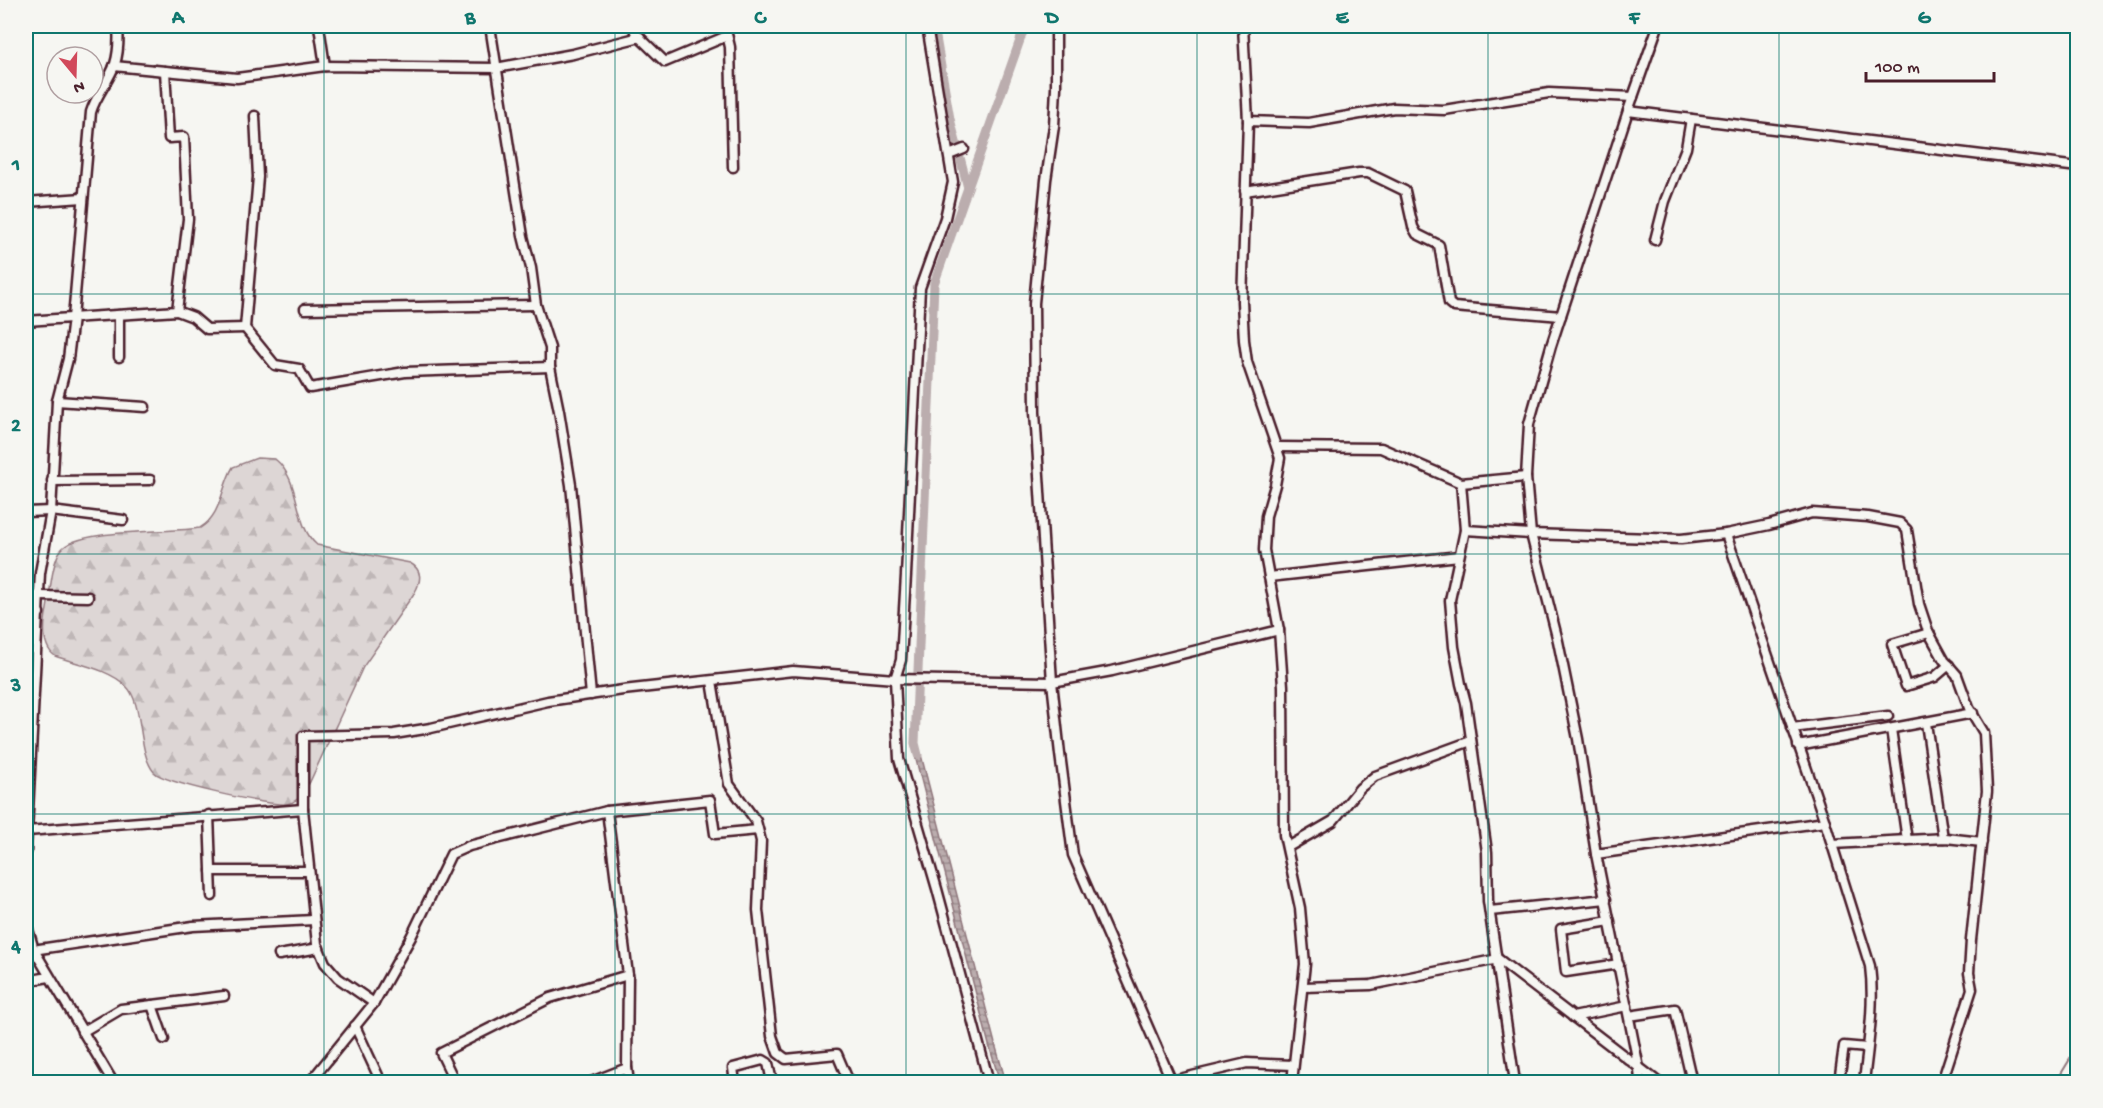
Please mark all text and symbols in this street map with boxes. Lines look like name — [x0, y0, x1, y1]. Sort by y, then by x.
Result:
text: A — [171, 8, 186, 31]
text: B — [464, 8, 476, 31]
text: C — [754, 8, 768, 31]
text: D — [1043, 8, 1059, 31]
text: E — [1336, 8, 1350, 31]
text: F — [1628, 8, 1641, 31]
text: G — [1918, 8, 1932, 31]
north arrow — [45, 45, 105, 105]
scale bar — [1866, 45, 1994, 83]
text: 100 m — [1874, 58, 1920, 79]
text: N — [70, 75, 87, 97]
text: 1 — [11, 155, 20, 178]
text: 2 — [11, 416, 21, 439]
text: 3 — [10, 676, 21, 699]
text: 4 — [10, 937, 21, 960]

